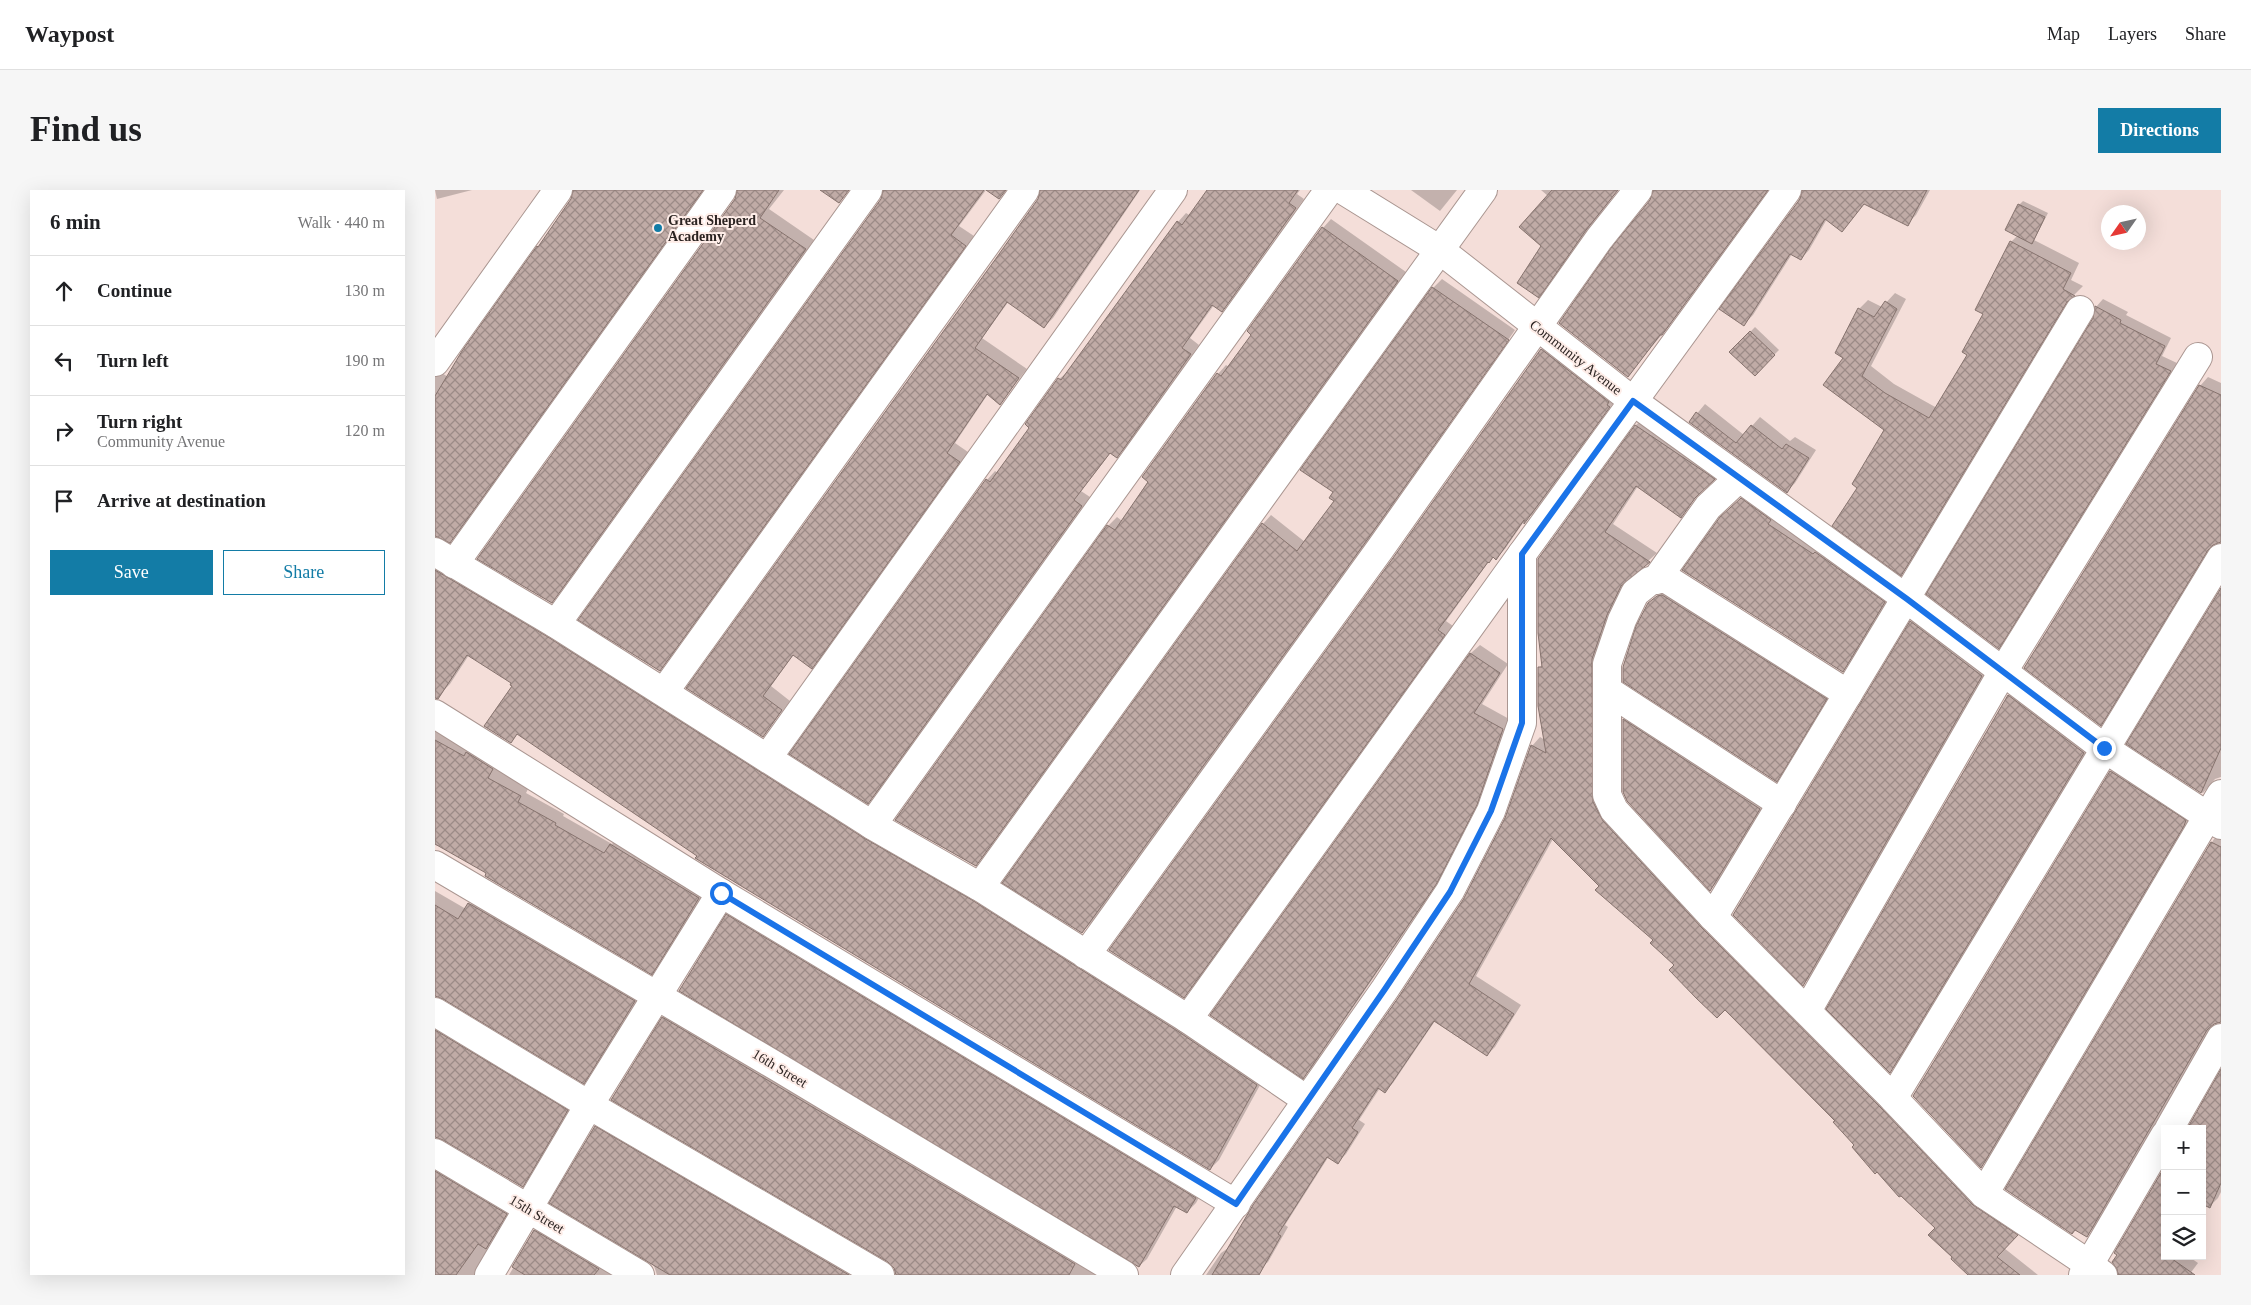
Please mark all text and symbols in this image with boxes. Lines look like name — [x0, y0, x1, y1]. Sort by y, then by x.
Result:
text: Waypost — [25, 21, 114, 47]
text: Map — [2047, 24, 2080, 44]
text: Layers — [2108, 24, 2157, 44]
text: Share — [2185, 24, 2226, 44]
button: Directions — [2098, 108, 2221, 153]
text: Find us — [30, 110, 142, 149]
north arrow — [2101, 205, 2146, 250]
text: 6 min — [50, 210, 101, 234]
place label: Great Sheperd Academy — [668, 213, 756, 244]
text: Walk · 440 m — [298, 214, 385, 231]
marker: Great Sheperd Academy — [652, 222, 664, 234]
icon: ahead — [50, 277, 78, 305]
text: Continue — [97, 280, 172, 301]
text: 130 m — [345, 282, 385, 299]
street label: Community Avenue — [1527, 317, 1624, 398]
icon: left — [50, 347, 78, 375]
text: Turn left — [97, 350, 169, 371]
text: 190 m — [345, 352, 385, 369]
text: Turn right — [97, 411, 182, 432]
icon: right — [50, 417, 78, 445]
text: 120 m — [345, 422, 385, 439]
text: Community Avenue — [97, 433, 225, 450]
icon: arrive — [50, 487, 78, 515]
text: Arrive at destination — [97, 490, 266, 511]
button: Save — [50, 550, 213, 595]
button: Share — [223, 550, 385, 595]
route end — [2093, 737, 2116, 760]
route start — [710, 882, 733, 905]
street label: 16th Street — [750, 1046, 810, 1091]
map controls — [2161, 1125, 2206, 1260]
button: + — [2161, 1125, 2206, 1170]
button: − — [2161, 1170, 2206, 1215]
street label: 15th Street — [507, 1192, 567, 1237]
button: layers — [2161, 1215, 2206, 1260]

